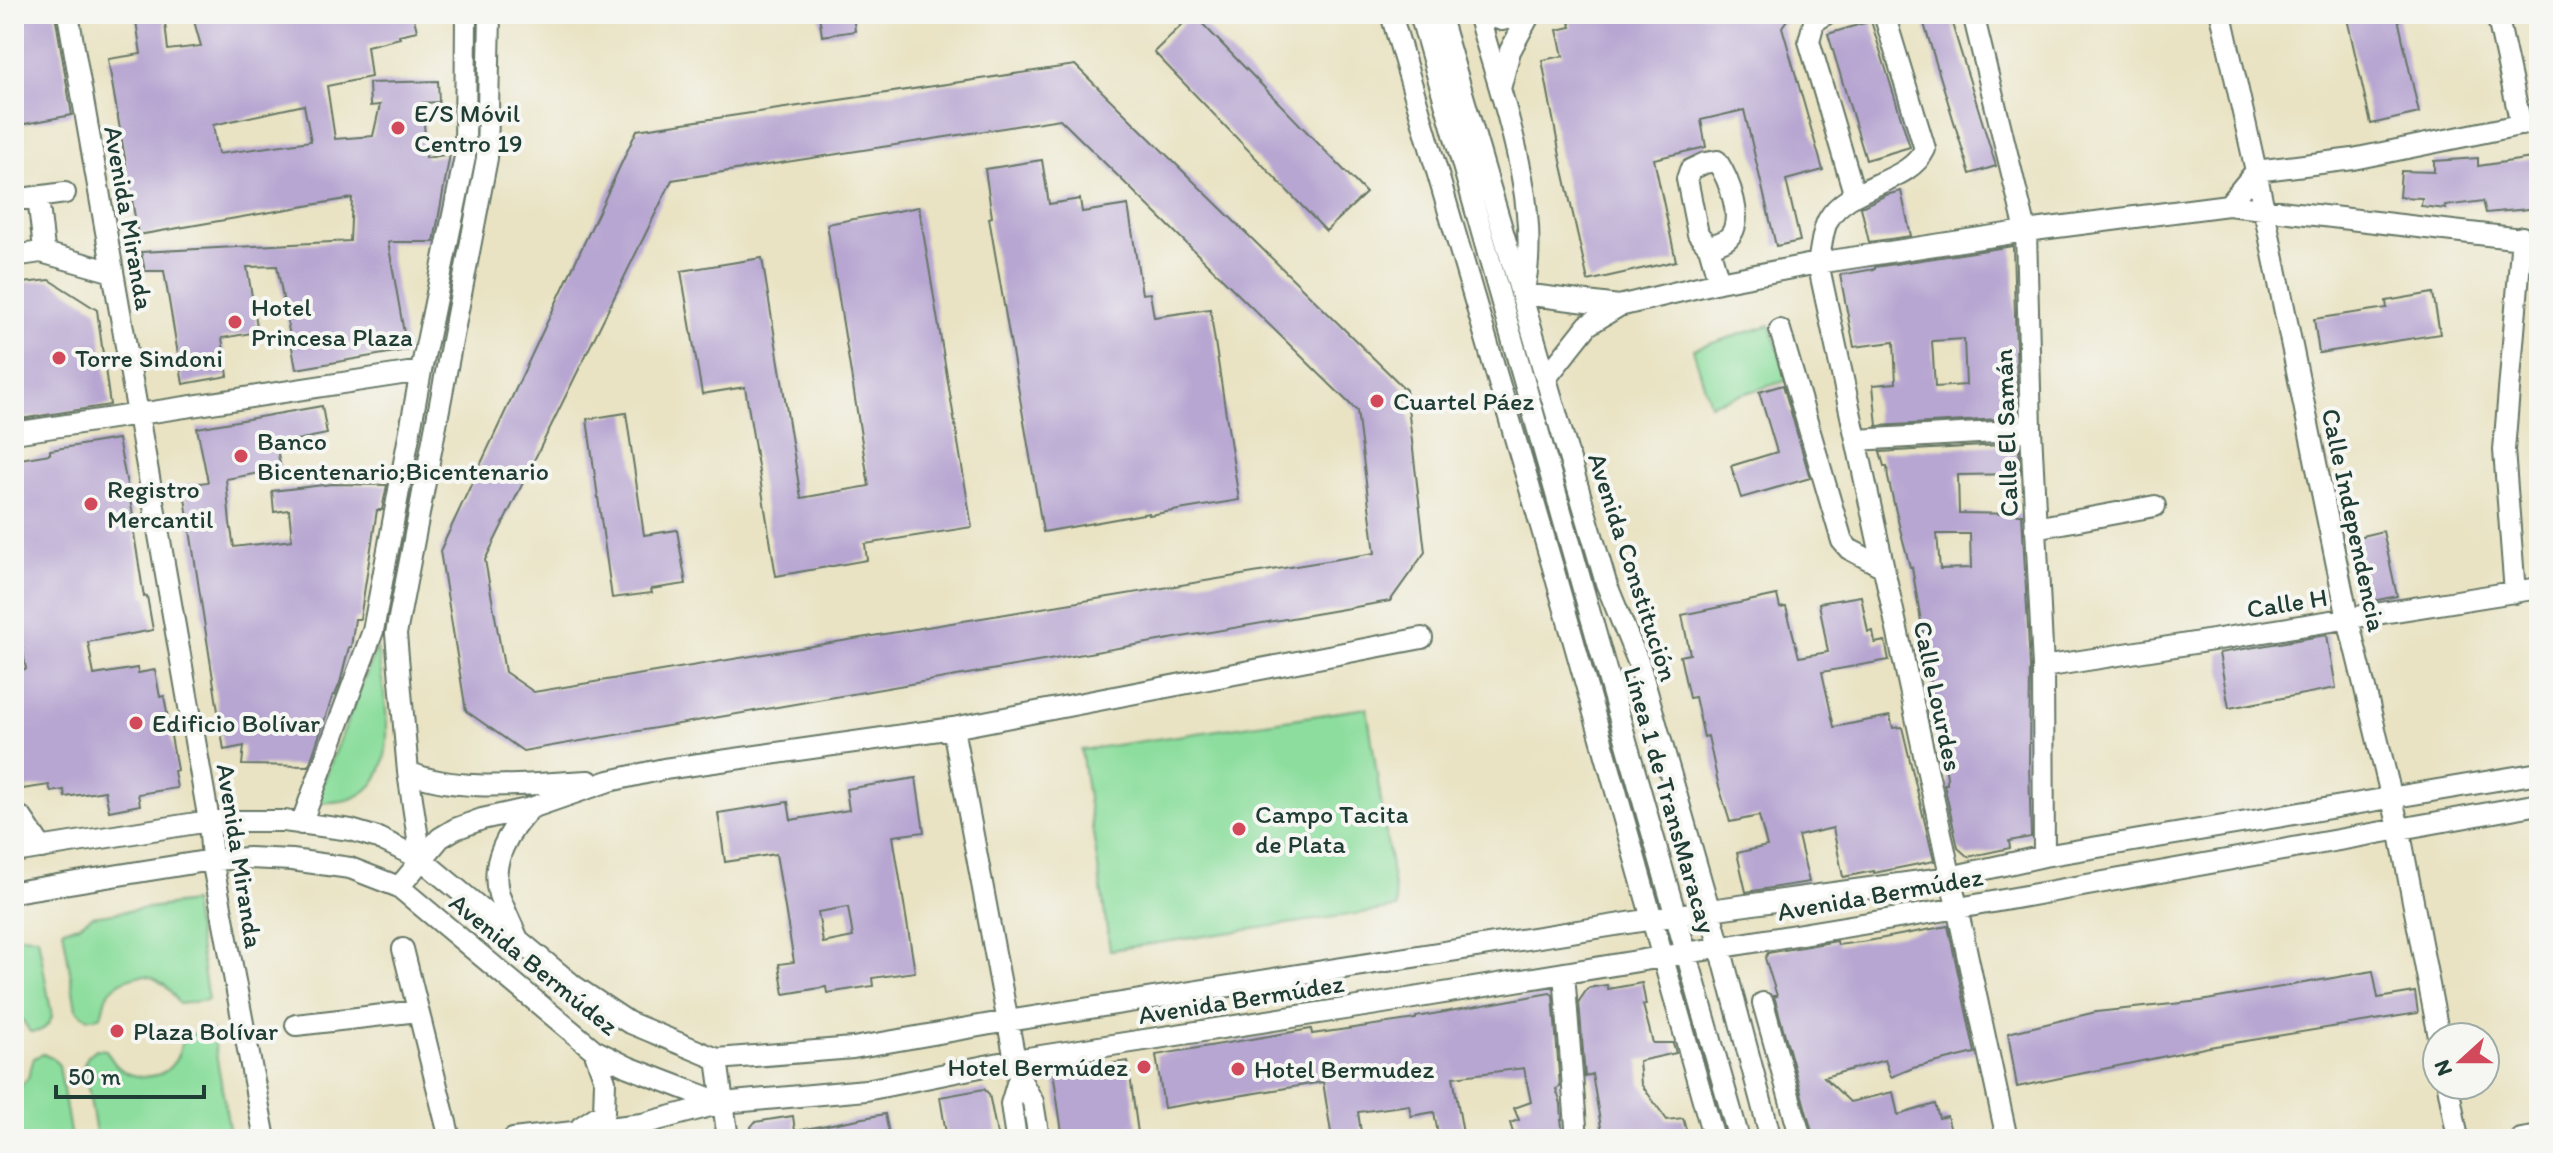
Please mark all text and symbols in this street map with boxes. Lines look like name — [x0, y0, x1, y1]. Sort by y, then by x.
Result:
place label: E/S Móvil Centro 19 — [414, 97, 523, 159]
marker: E/S Móvil Centro 19 — [389, 119, 407, 137]
street label: Avenida Miranda — [97, 123, 161, 313]
place label: Hotel Princesa Plaza — [251, 291, 413, 353]
marker: Hotel Princesa Plaza — [226, 313, 244, 331]
place label: Torre Sindoni — [75, 342, 223, 374]
street label: Calle El Samán — [1987, 348, 2025, 518]
marker: Torre Sindoni — [50, 349, 68, 367]
place label: Cuartel Páez — [1393, 385, 1534, 417]
marker: Cuartel Páez — [1368, 392, 1386, 410]
street label: Calle Independencia — [2315, 405, 2393, 635]
place label: Banco Bicentenario;Bicentenario — [257, 425, 549, 487]
marker: Banco Bicentenario;Bicentenario — [232, 447, 250, 465]
street label: Avenida Constitución — [1581, 449, 1685, 685]
place label: Registro Mercantil — [107, 473, 213, 535]
marker: Registro Mercantil — [82, 495, 100, 513]
street label: Calle H — [2244, 581, 2330, 625]
street label: Calle Lourdes — [1906, 618, 1970, 774]
street label: Línea 1 de TransMaracay — [1617, 663, 1723, 937]
place label: Edificio Bolívar — [152, 707, 320, 739]
marker: Edificio Bolívar — [127, 714, 145, 732]
street label: Avenida Miranda — [210, 761, 270, 951]
place label: Campo Tacita de Plata — [1255, 798, 1409, 860]
marker: Campo Tacita de Plata — [1230, 820, 1248, 838]
street label: Avenida Bermúdez — [1775, 860, 1985, 928]
street label: Avenida Bermúdez — [443, 886, 625, 1042]
street label: Avenida Bermúdez — [1136, 967, 1346, 1031]
place label: Plaza Bolívar — [133, 1015, 278, 1047]
north arrow — [2421, 1021, 2501, 1101]
marker: Plaza Bolívar — [108, 1022, 126, 1040]
scale bar — [56, 1049, 204, 1099]
place label: Hotel Bermúdez — [948, 1051, 1128, 1083]
place label: Hotel Bermudez — [1254, 1053, 1434, 1085]
text: N — [2428, 1056, 2458, 1080]
marker: Hotel Bermúdez — [1135, 1058, 1153, 1076]
marker: Hotel Bermudez — [1229, 1060, 1247, 1078]
text: 50 m — [68, 1062, 121, 1091]

